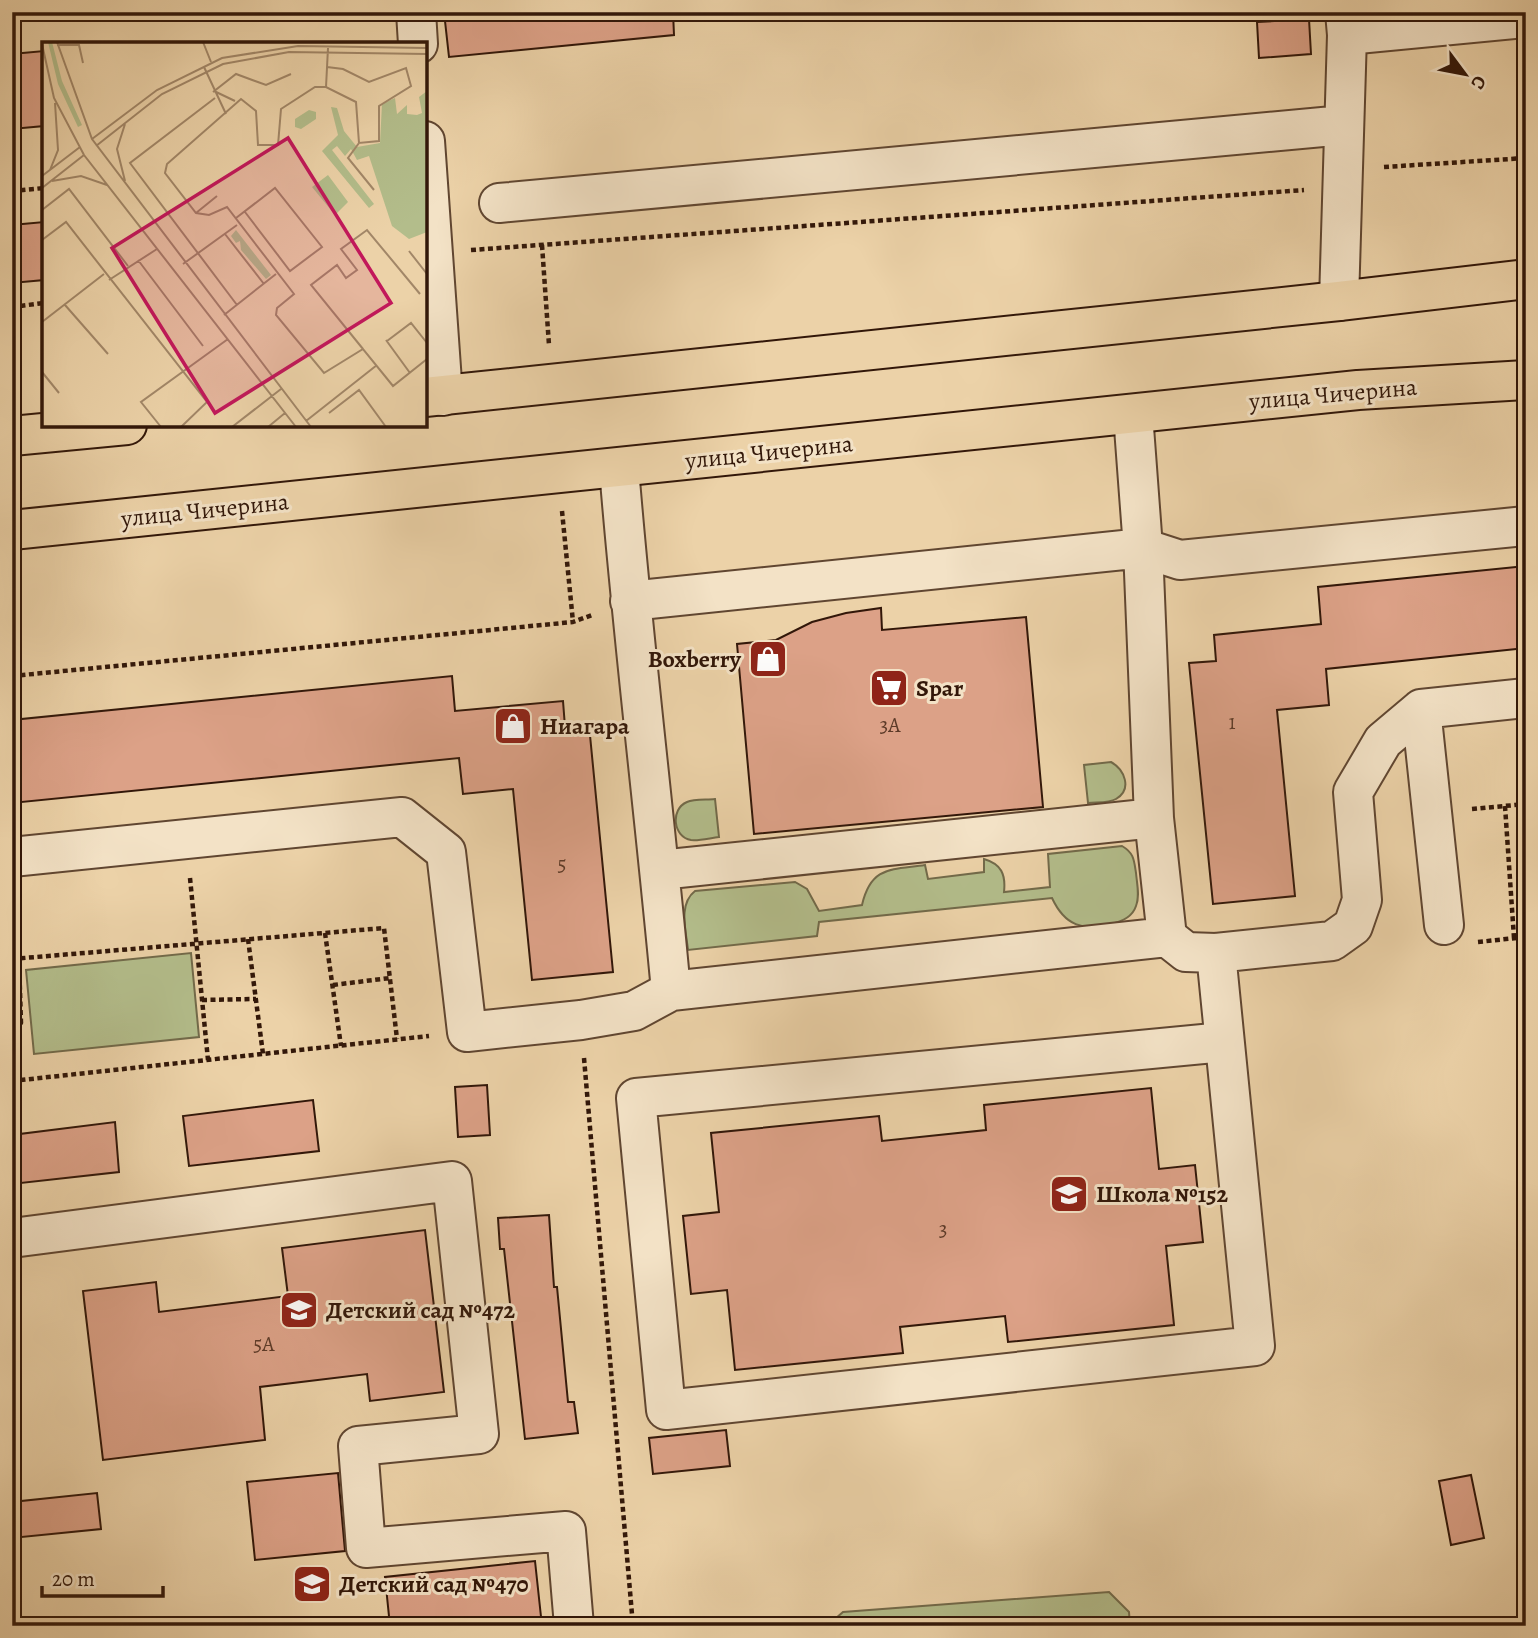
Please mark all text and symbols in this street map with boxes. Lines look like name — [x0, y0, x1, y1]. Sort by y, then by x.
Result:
north arrow — [1430, 38, 1500, 108]
inset map — [42, 42, 427, 427]
text: С — [1464, 71, 1493, 94]
street label: улица Чичерина — [1247, 371, 1418, 417]
street label: улица Чичерина — [683, 427, 854, 477]
street label: улица Чичерина — [119, 485, 290, 535]
shop icon: Boxberry — [747, 638, 789, 680]
place label: Boxberry — [648, 643, 742, 675]
supermarket icon: Spar — [868, 667, 910, 709]
place label: Spar — [916, 672, 963, 704]
shop icon: Ниагара — [492, 705, 534, 747]
house number: 1 — [1228, 708, 1236, 736]
place label: Ниагара — [540, 710, 630, 742]
house number: 3А — [880, 711, 901, 739]
house number: 5 — [557, 850, 567, 878]
school or university icon: Школа №152 — [1048, 1173, 1090, 1215]
place label: Школа №152 — [1096, 1178, 1229, 1210]
house number: 3 — [939, 1215, 947, 1243]
school or university icon: Детский сад №472 — [278, 1289, 320, 1331]
place label: Детский сад №472 — [326, 1294, 515, 1326]
house number: 5А — [253, 1330, 275, 1358]
scale bar — [42, 1554, 163, 1598]
school or university icon: Детский сад №470 — [291, 1563, 333, 1605]
text: 20 m — [52, 1565, 95, 1593]
place label: Детский сад №470 — [339, 1568, 529, 1600]

